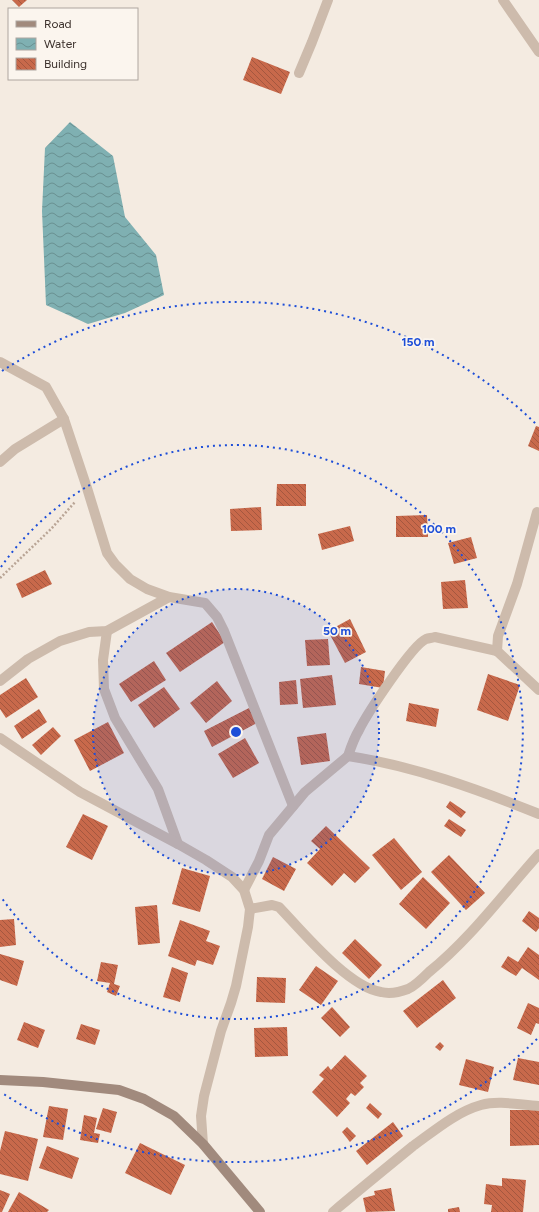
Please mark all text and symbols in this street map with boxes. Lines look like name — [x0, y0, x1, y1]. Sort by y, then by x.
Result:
legend — [8, 8, 138, 80]
text: Road — [44, 17, 72, 31]
text: Water — [44, 37, 76, 51]
text: Building — [44, 57, 87, 71]
text: 150 m — [401, 335, 435, 349]
text: 100 m — [422, 522, 456, 536]
text: 50 m — [323, 624, 351, 638]
centre of rings — [229, 725, 243, 739]

